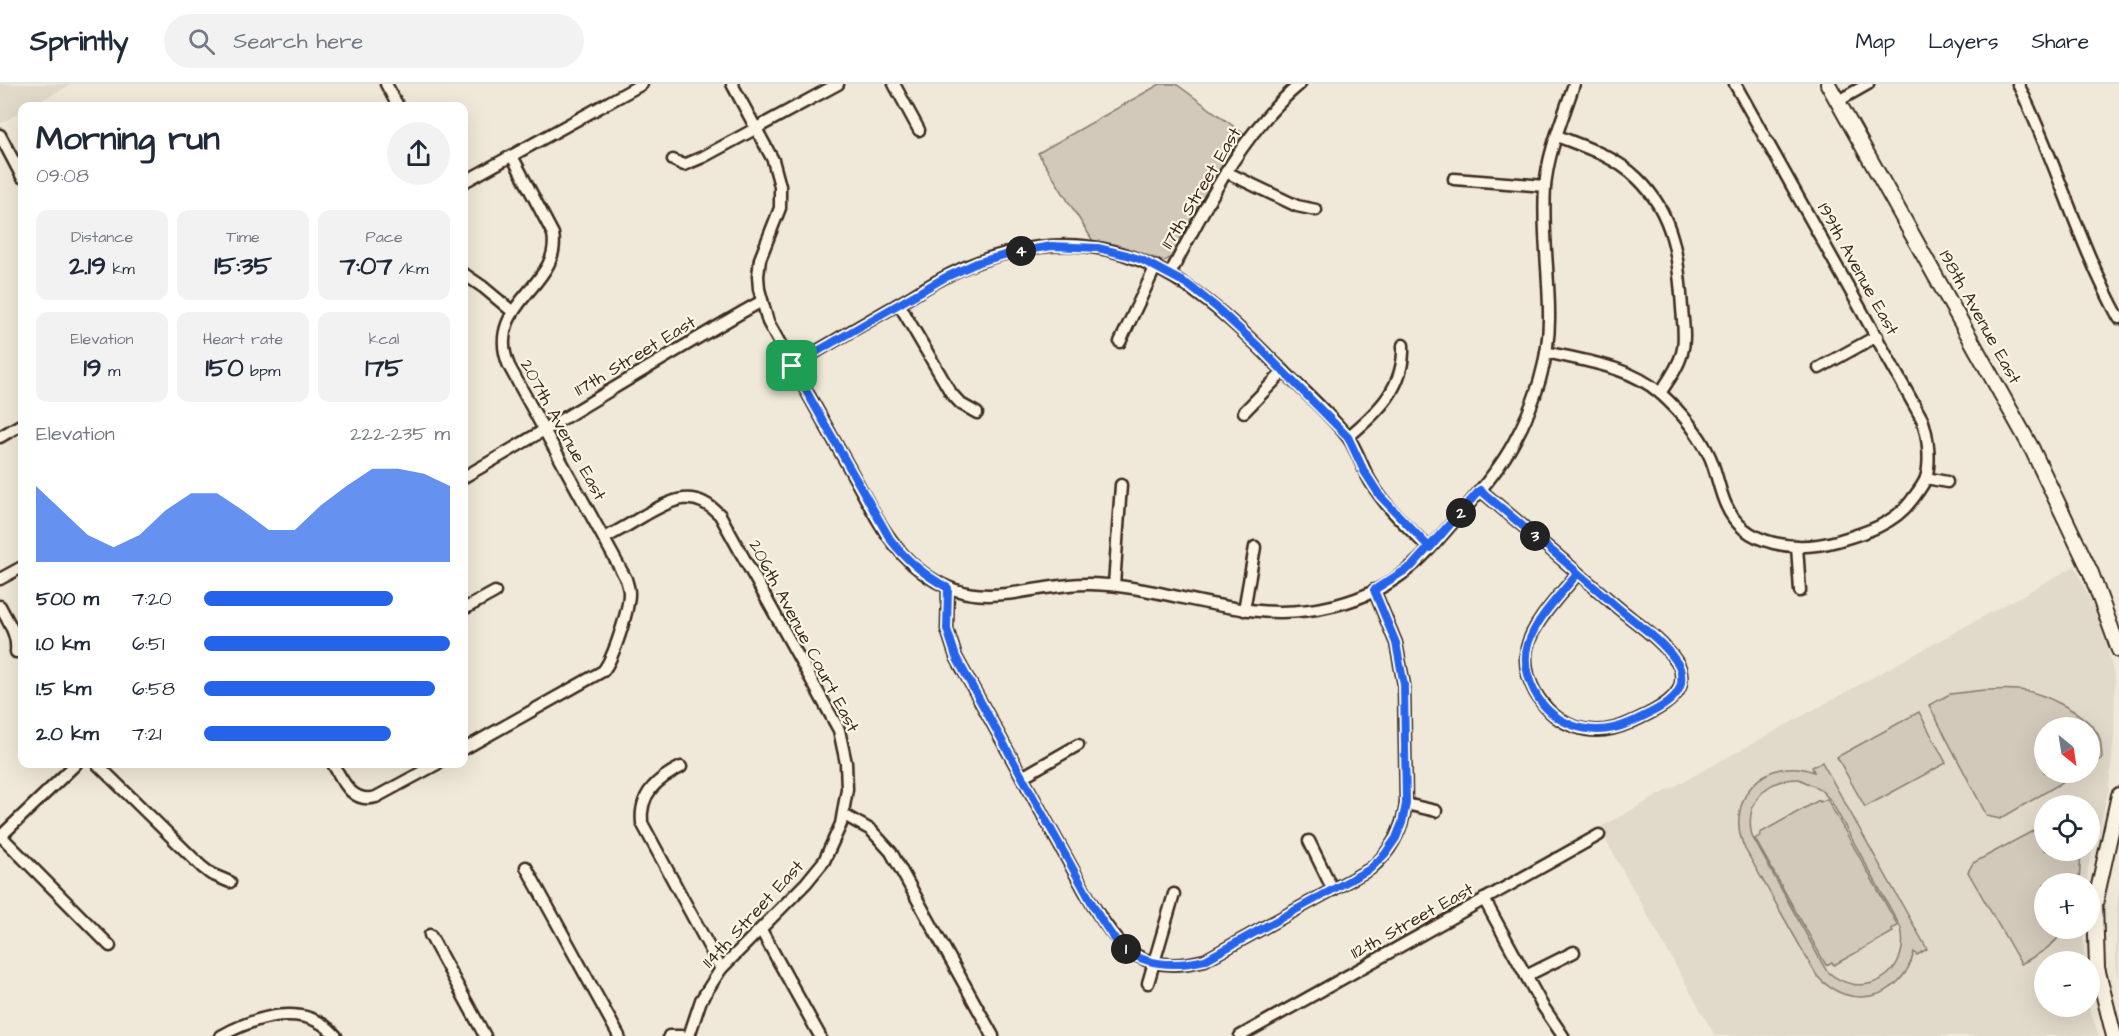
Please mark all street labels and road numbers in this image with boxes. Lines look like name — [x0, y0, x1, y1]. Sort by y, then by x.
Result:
street label: 117th Street East — [1155, 122, 1248, 254]
street label: 199th Avenue East — [1811, 198, 1905, 340]
street label: 198th Avenue East — [1933, 246, 2028, 389]
street label: 117th Street East — [569, 309, 701, 402]
street label: 207th Avenue East — [514, 355, 613, 506]
street label: 206th Avenue Court East — [743, 535, 866, 737]
street label: 114th Street East — [696, 854, 810, 973]
street label: 112th Street East — [1346, 876, 1479, 965]

